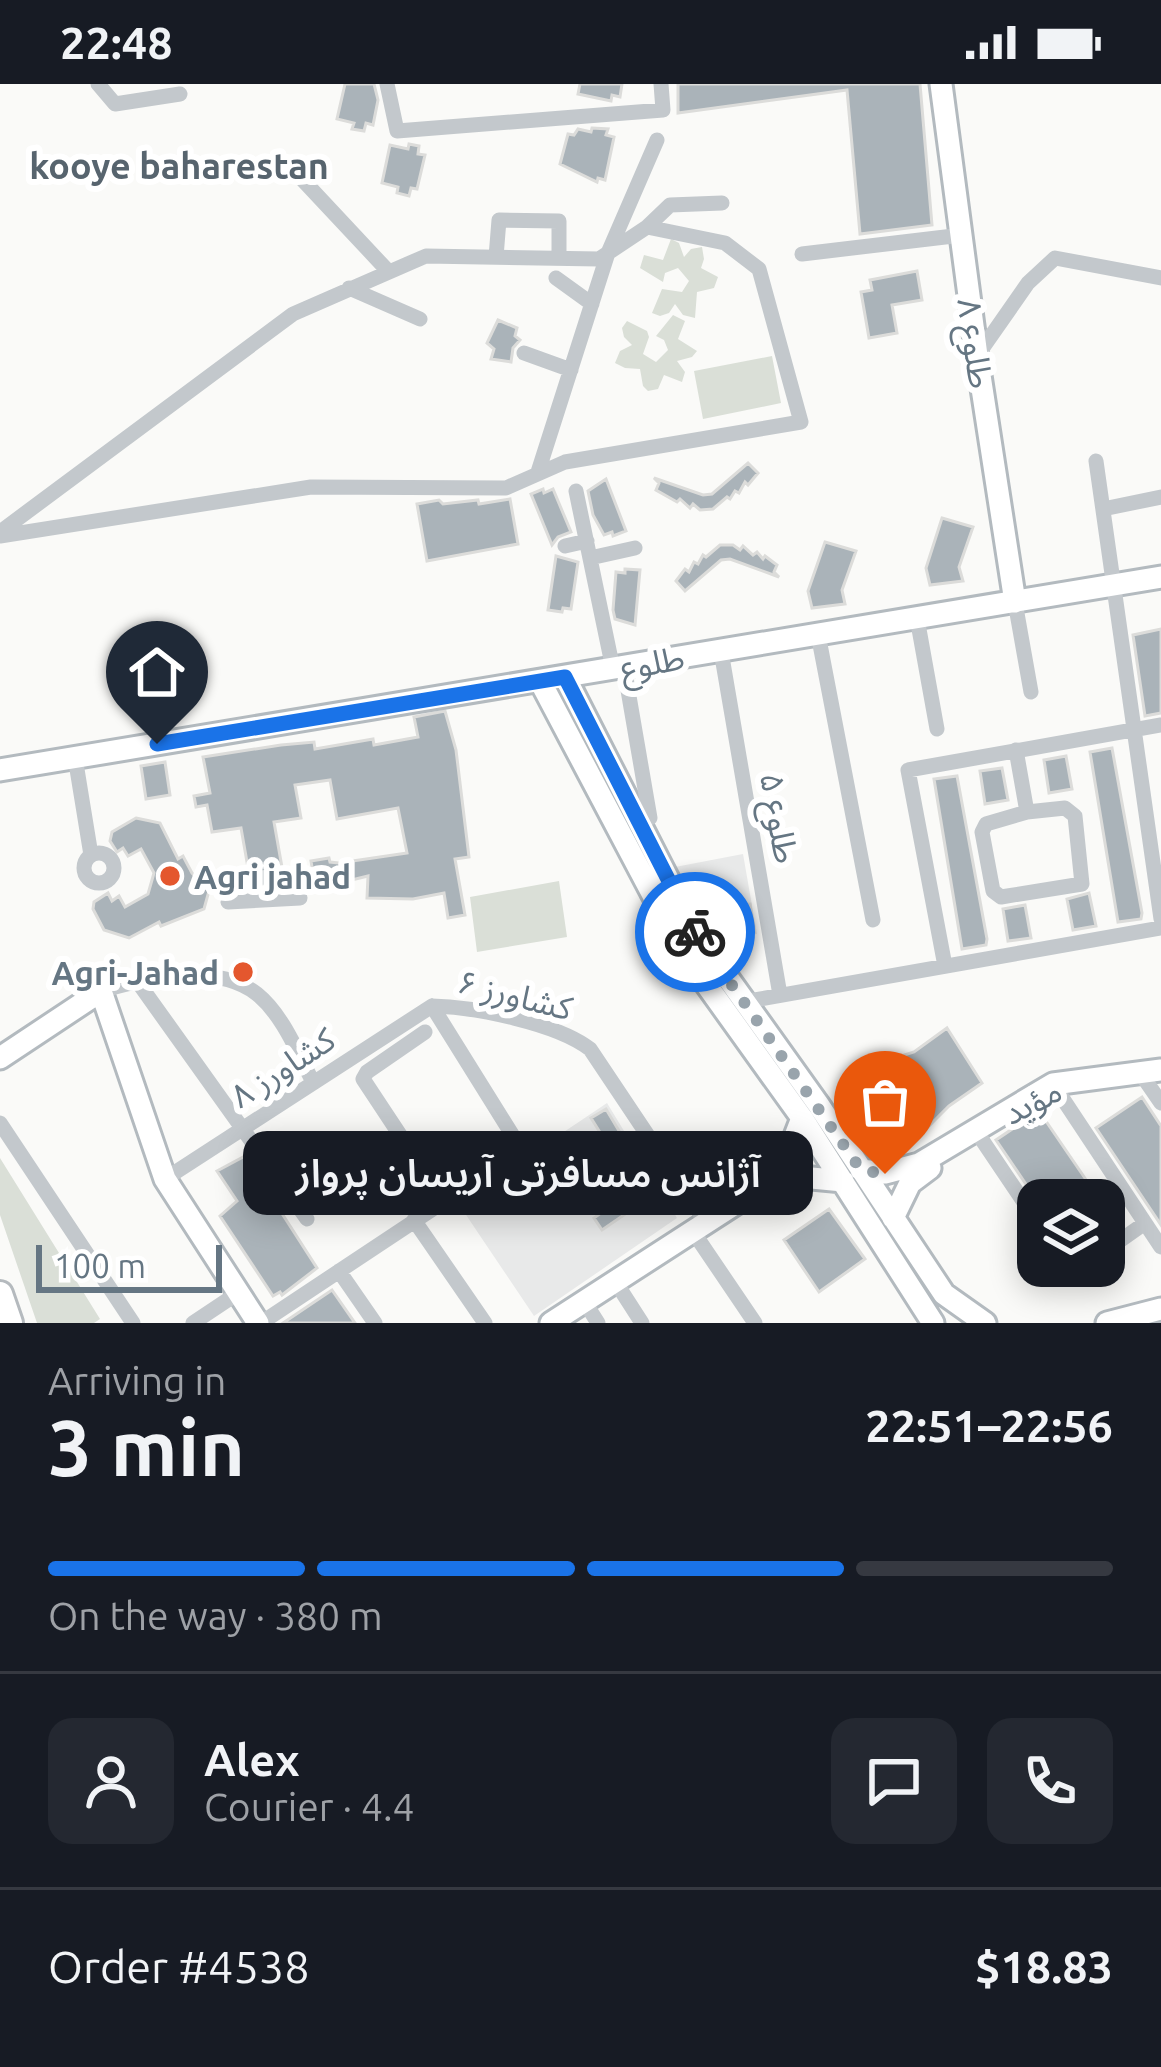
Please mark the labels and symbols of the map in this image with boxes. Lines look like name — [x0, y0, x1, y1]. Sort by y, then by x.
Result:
district label: kooye baharestan — [29, 145, 329, 186]
street label: طلوع ۸ — [944, 295, 1001, 392]
pin — [106, 621, 208, 744]
street label: طلوع — [617, 638, 688, 693]
street label: طلوع ۵ — [747, 770, 806, 867]
place label: Agri jahad — [194, 858, 351, 895]
marker: Agri jahad — [157, 863, 183, 889]
courier — [635, 872, 755, 992]
place label: Agri-Jahad — [52, 954, 219, 991]
marker: Agri-Jahad — [230, 959, 256, 985]
street label: کشاورز ۶ — [453, 962, 576, 1028]
street label: کشاورز ۸ — [223, 1019, 342, 1116]
pin — [834, 1051, 936, 1174]
street label: مؤید — [997, 1071, 1068, 1133]
callout: آژانس مسافرتی آریسان پرواز — [243, 1132, 813, 1216]
scale bar — [36, 1239, 222, 1292]

